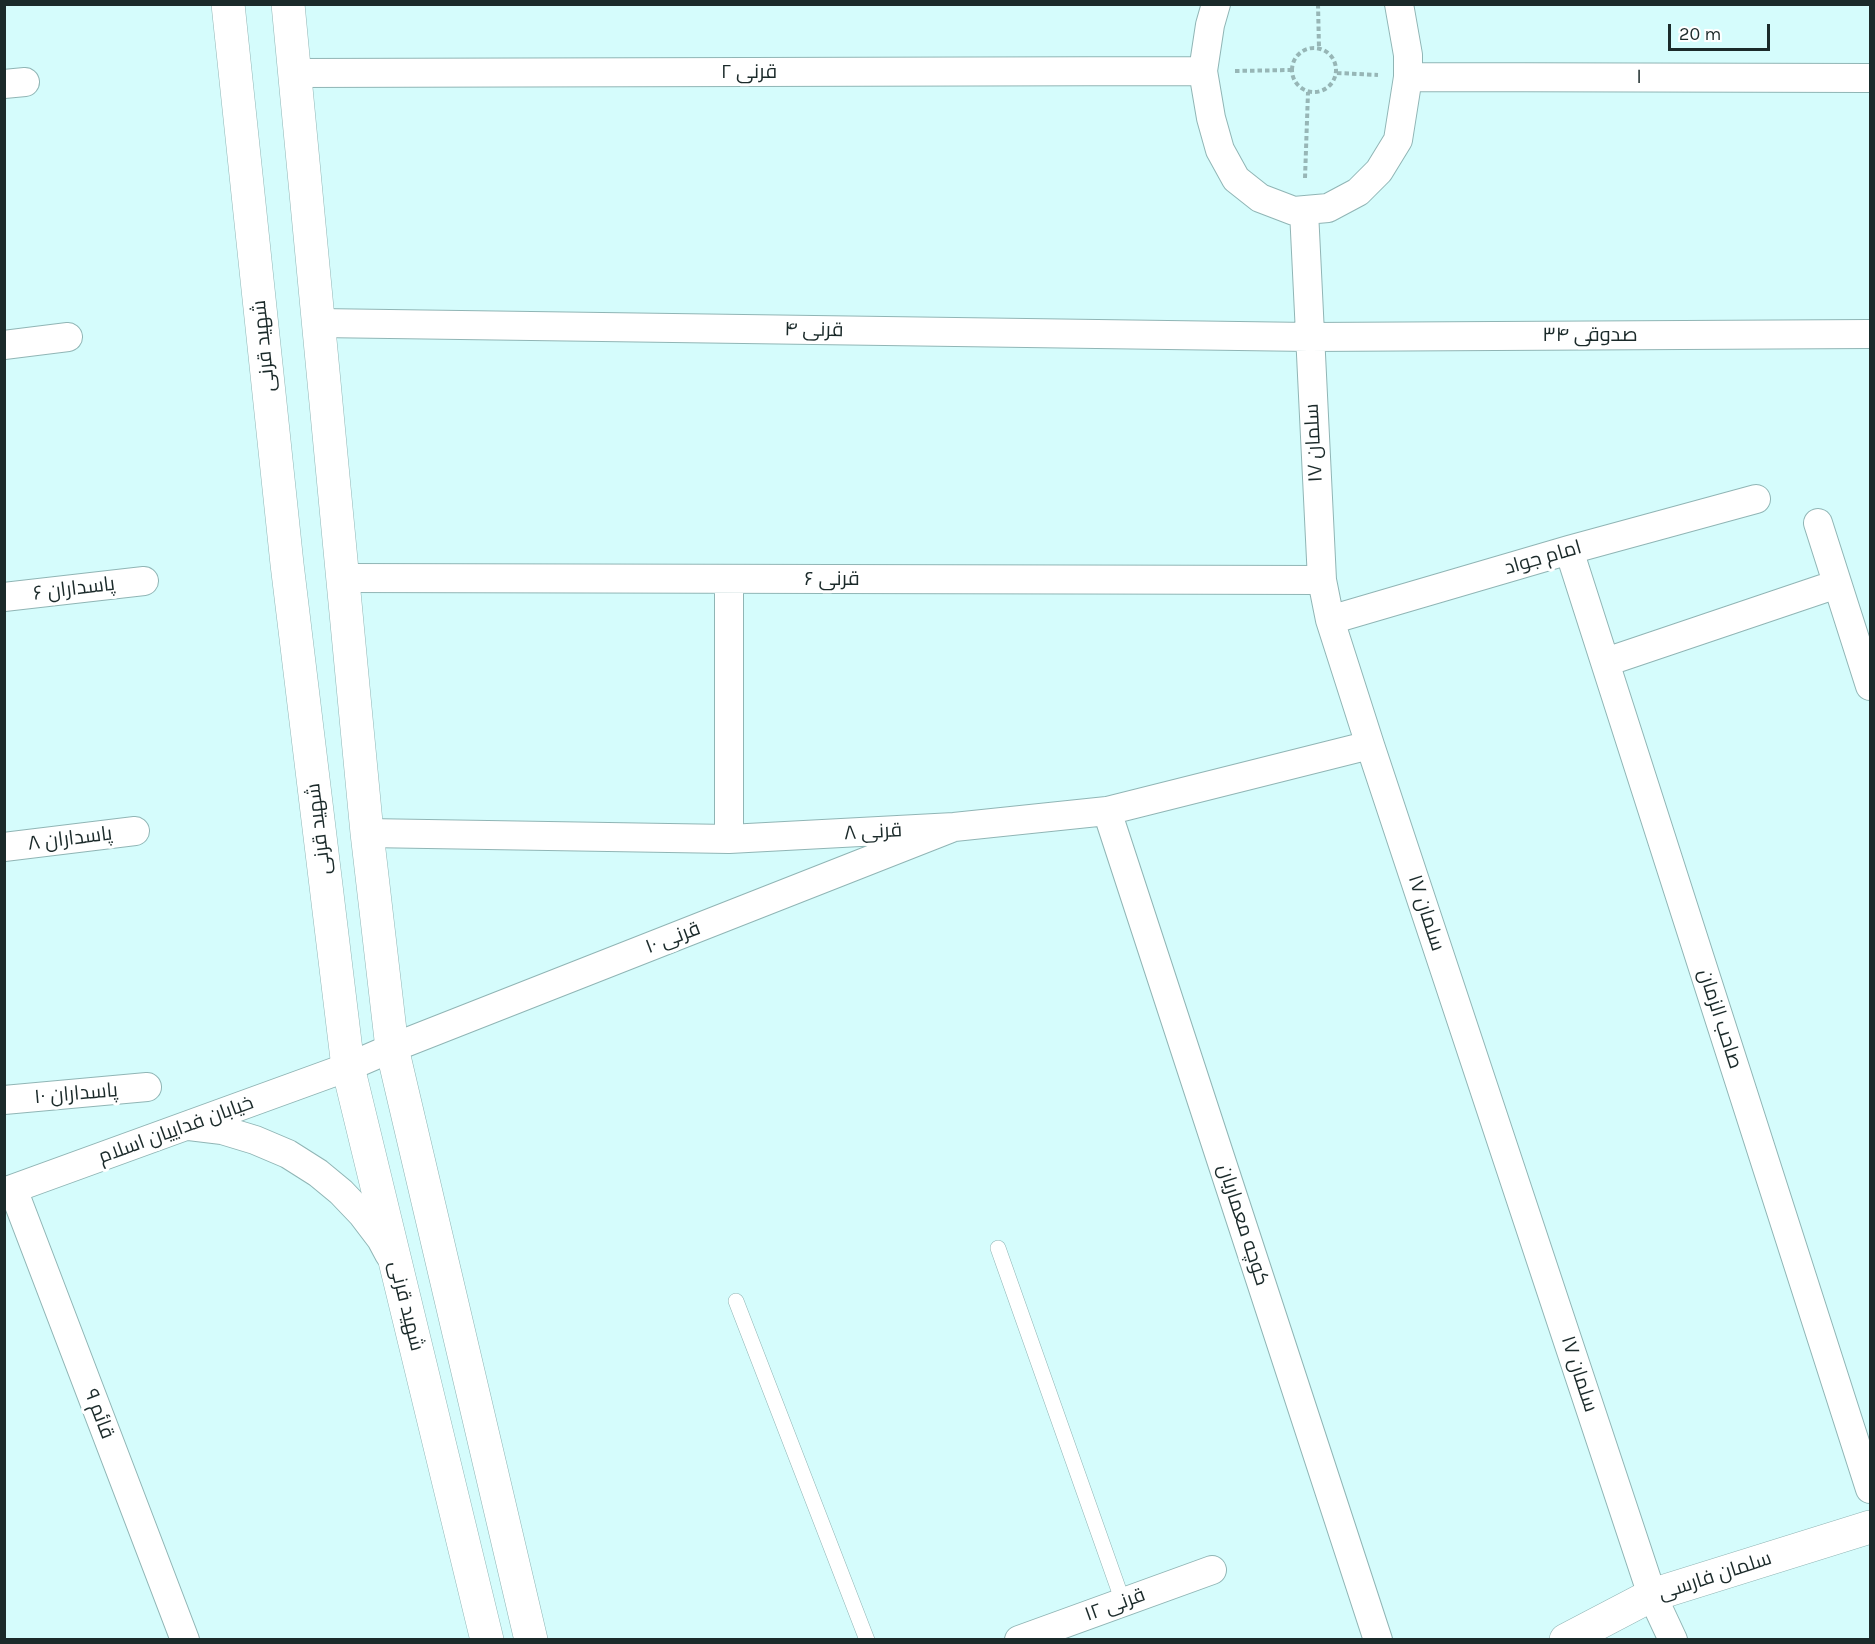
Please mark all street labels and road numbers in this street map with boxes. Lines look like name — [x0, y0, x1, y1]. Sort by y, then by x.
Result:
street label: قرنی ۲ — [721, 60, 777, 84]
street label: ۱ — [1636, 65, 1642, 89]
street label: شهید قرنی — [247, 299, 281, 393]
street label: قرنی ۴ — [784, 317, 844, 343]
street label: صدوقی ۳۴ — [1542, 323, 1638, 347]
street label: سلمان ۱۷ — [1300, 403, 1328, 483]
street label: امام جواد — [1502, 536, 1584, 580]
street label: قرنی ۶ — [804, 567, 860, 591]
street label: پاسداران ۶ — [32, 572, 116, 606]
street label: شهید قرنی — [301, 782, 337, 876]
street label: قرنی ۸ — [843, 818, 903, 846]
street label: پاسداران ۸ — [26, 822, 114, 856]
street label: سلمان ۱۷ — [1402, 872, 1450, 954]
street label: قرنی ۱۰ — [642, 917, 704, 959]
street label: صاحب الزمان — [1693, 966, 1747, 1072]
street label: پاسداران ۱۰ — [33, 1078, 119, 1110]
street label: خیابان فداییان اسلام — [95, 1091, 257, 1169]
street label: کوچه معماریان — [1212, 1161, 1274, 1289]
street label: شهید قرنی — [383, 1258, 429, 1354]
street label: سلمان ۱۷ — [1555, 1333, 1603, 1415]
street label: قائم ۹ — [79, 1386, 119, 1442]
street label: سلمان فارسی — [1655, 1546, 1775, 1606]
street label: قرنی ۱۲ — [1081, 1583, 1149, 1627]

